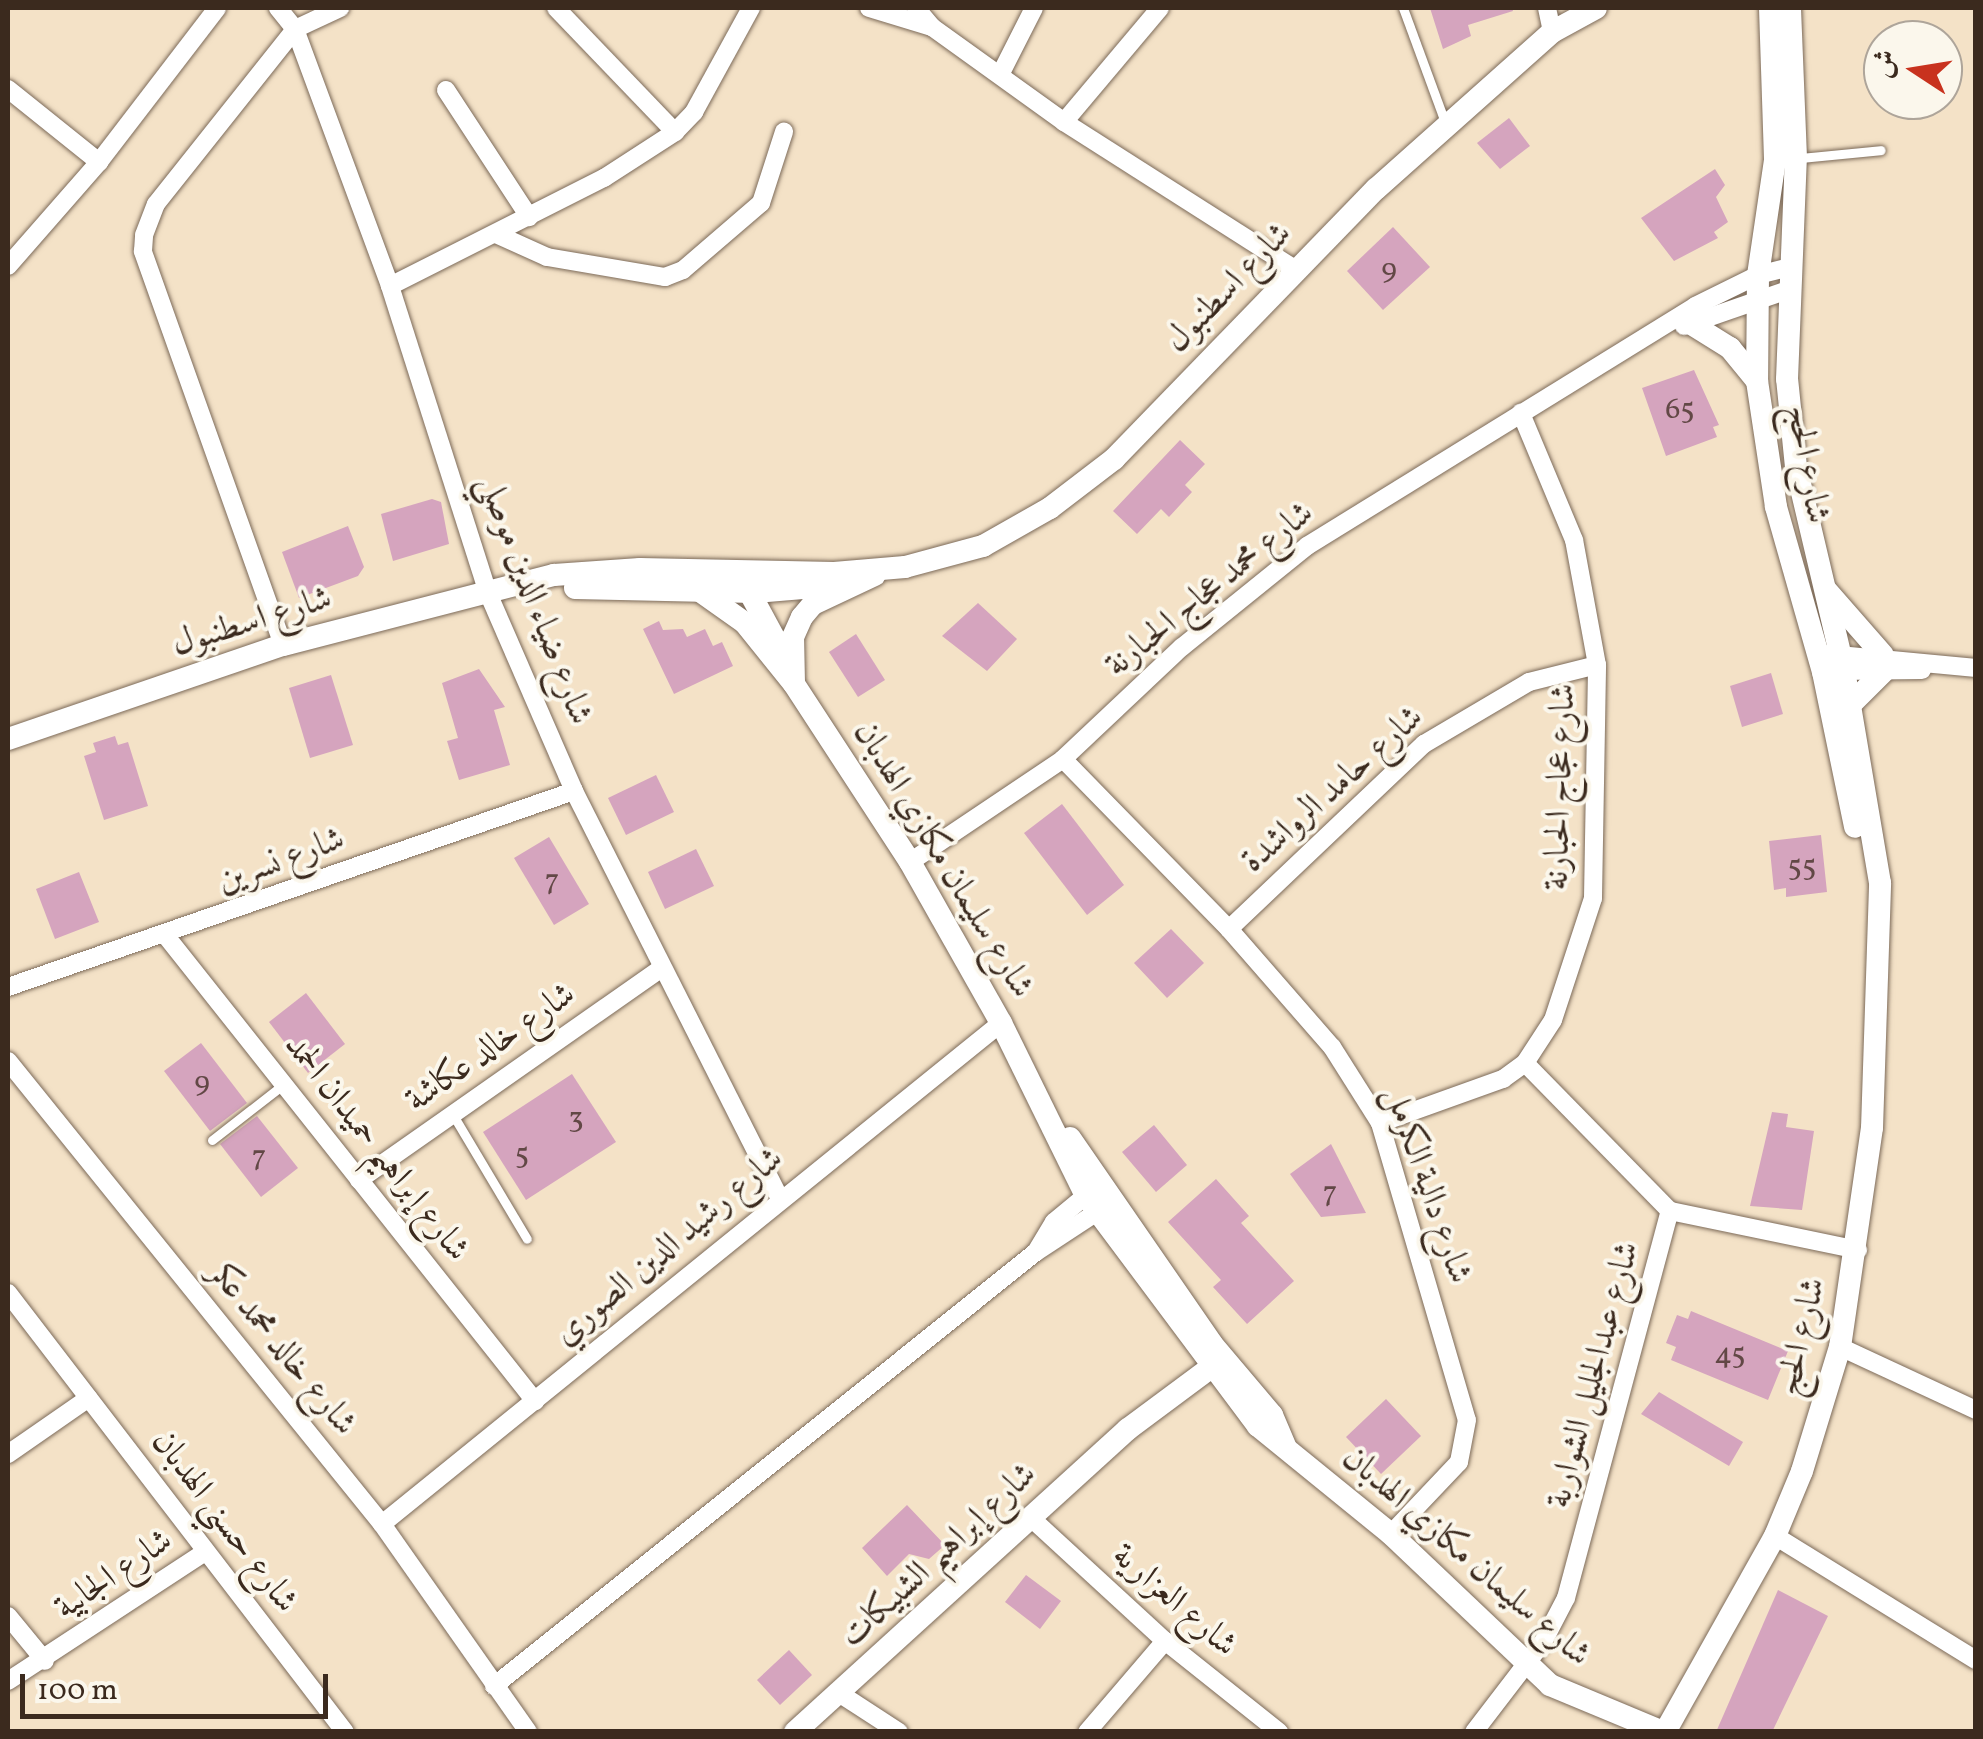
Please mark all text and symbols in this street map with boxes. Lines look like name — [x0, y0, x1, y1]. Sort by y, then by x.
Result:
north arrow — [1863, 20, 1963, 120]
text: ش — [1863, 46, 1907, 82]
street label: شارع اسطنبول — [1157, 214, 1301, 362]
house number: 9 — [1381, 252, 1397, 288]
house number: 65 — [1665, 392, 1695, 428]
street label: شارع الحج — [1776, 401, 1838, 527]
street label: شارع ضياء الدين موصلي — [467, 469, 601, 731]
street label: شارع محمد عجاج الحبارنة — [1097, 493, 1323, 687]
street label: شارع اسطنبول — [167, 578, 337, 666]
street label: شارع عجاج الحبارنة — [1536, 683, 1586, 891]
street label: شارع حامد الرواشدة — [1233, 697, 1433, 883]
street label: شارع سليمان مكازي الهدبان — [844, 714, 1042, 1006]
street label: شارع نسرين — [212, 819, 350, 903]
house number: 55 — [1788, 849, 1816, 885]
house number: 7 — [545, 863, 559, 899]
street label: شارع خالد عكاشة — [398, 974, 584, 1122]
street label: شارع إبراهيم حميدان الحمد — [274, 1026, 478, 1270]
house number: 9 — [194, 1065, 210, 1101]
street label: شارع دالية الكرمل — [1374, 1081, 1480, 1289]
house number: 3 — [568, 1101, 584, 1137]
house number: 5 — [515, 1137, 529, 1173]
house number: 7 — [252, 1139, 266, 1175]
street label: شارع رشيد الدين الصوري — [546, 1139, 792, 1355]
house number: 7 — [1323, 1175, 1337, 1211]
street label: شارع عبدالجليل الشواربة — [1538, 1237, 1650, 1513]
street label: شارع خالد محمد عكر — [199, 1253, 365, 1445]
street label: شارع الحج — [1768, 1274, 1836, 1400]
house number: 45 — [1714, 1337, 1746, 1373]
street label: شارع حسني الهدبان — [142, 1422, 306, 1622]
street label: شارع سليمان مكازي الهدبان — [1333, 1438, 1599, 1676]
street label: شارع إبراهيم الشبيكات — [832, 1454, 1046, 1658]
street label: شارع الجابية — [47, 1520, 181, 1630]
street label: شارع العزارية — [1103, 1535, 1245, 1667]
scale bar — [25, 1654, 332, 1716]
text: 100 m — [37, 1670, 118, 1712]

